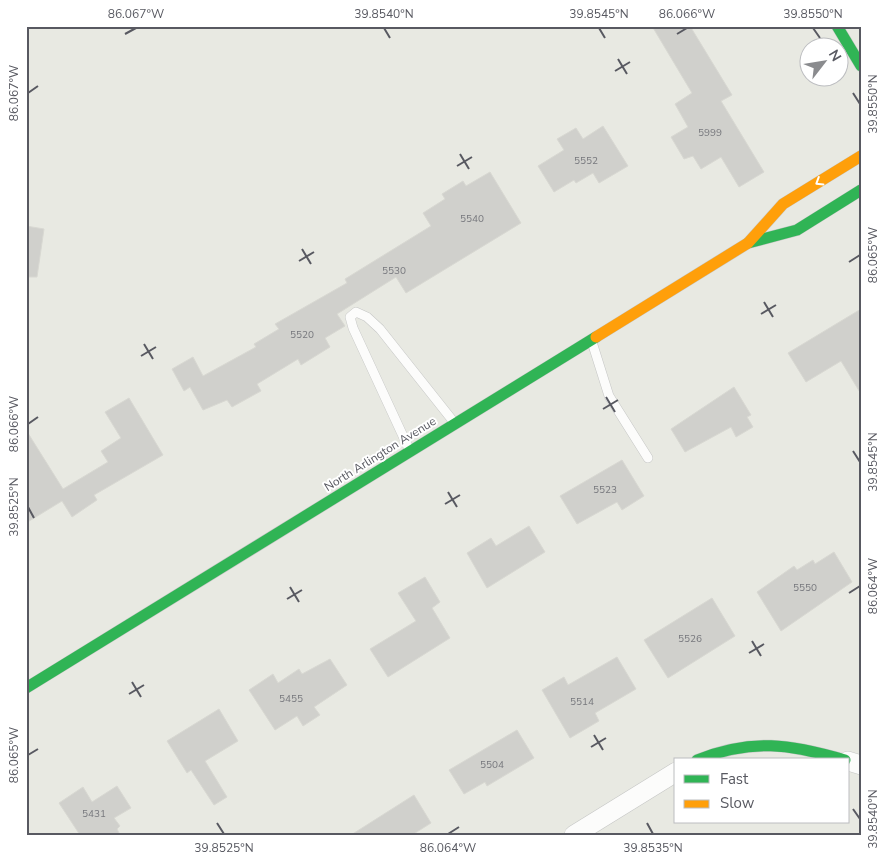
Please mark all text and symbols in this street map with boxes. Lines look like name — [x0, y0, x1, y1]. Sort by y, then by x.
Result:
text: 86.067°W — [108, 6, 164, 22]
text: 39.8540°N — [354, 6, 414, 22]
text: 39.8545°N — [569, 6, 629, 22]
text: 86.066°W — [659, 6, 715, 22]
text: 39.8550°N — [783, 6, 843, 22]
north arrow — [800, 38, 850, 88]
text: N — [824, 46, 846, 65]
text: 86.067°W — [6, 65, 22, 121]
text: 39.8550°N — [865, 74, 881, 134]
house number: 5999 — [698, 126, 722, 140]
house number: 5552 — [574, 154, 598, 168]
one-way arrow — [816, 175, 825, 185]
house number: 5540 — [460, 212, 484, 226]
text: 86.065°W — [865, 227, 881, 283]
house number: 5530 — [382, 264, 406, 278]
house number: 5520 — [290, 328, 314, 342]
text: 86.066°W — [6, 396, 22, 452]
street label: North Arlington Avenue — [321, 413, 439, 495]
text: 39.8545°N — [865, 432, 881, 492]
text: 39.8525°N — [6, 477, 22, 537]
house number: 5523 — [593, 483, 617, 497]
text: 86.064°W — [865, 558, 881, 614]
house number: 5550 — [793, 581, 817, 595]
house number: 5526 — [678, 632, 702, 646]
house number: 5455 — [279, 692, 303, 706]
house number: 5514 — [570, 695, 594, 709]
text: 86.065°W — [6, 727, 22, 783]
house number: 5504 — [480, 758, 504, 772]
legend — [674, 758, 850, 824]
text: Fast — [720, 769, 749, 789]
text: 39.8540°N — [865, 789, 881, 849]
text: Slow — [720, 793, 755, 813]
house number: 5431 — [82, 807, 106, 821]
text: 39.8525°N — [194, 840, 254, 856]
text: 86.064°W — [420, 840, 476, 856]
text: 39.8535°N — [623, 840, 683, 856]

